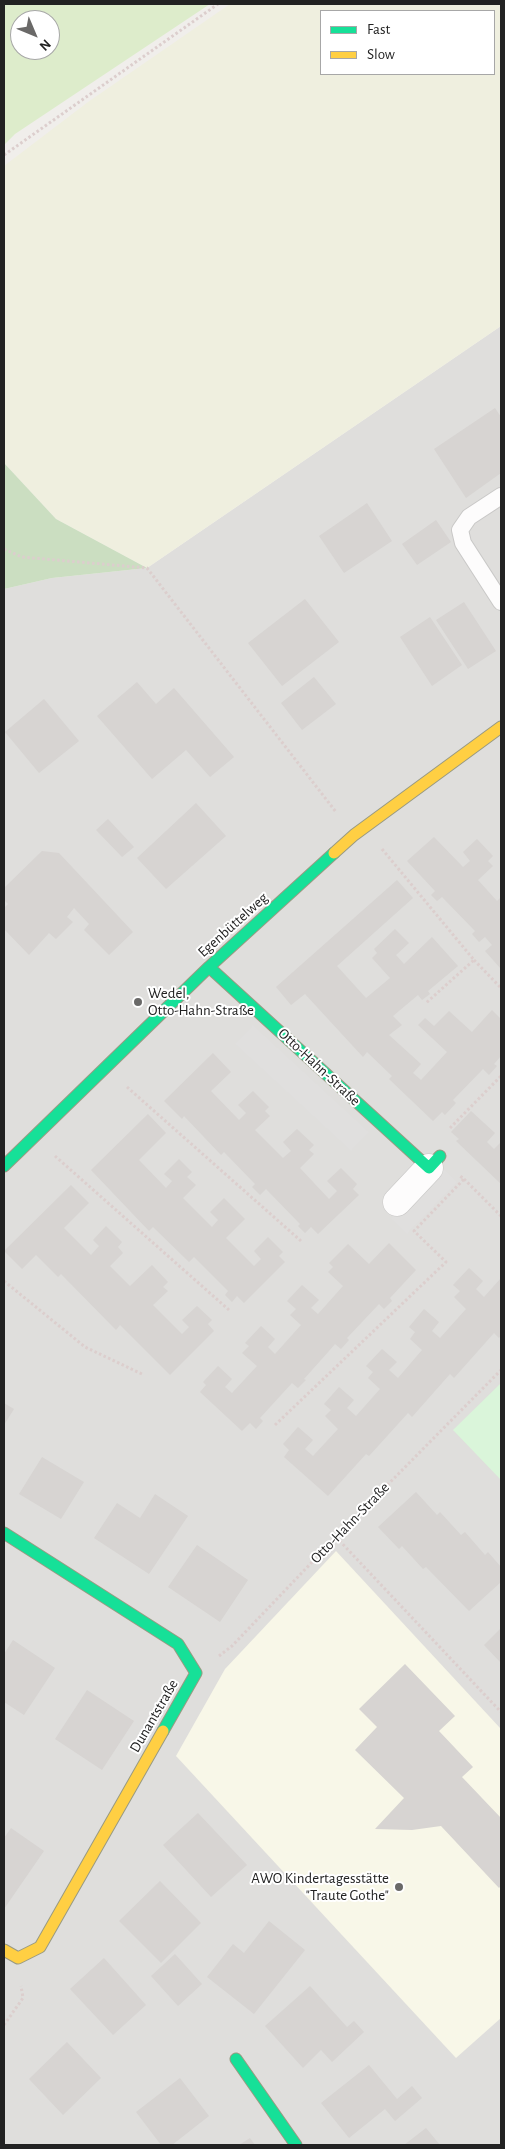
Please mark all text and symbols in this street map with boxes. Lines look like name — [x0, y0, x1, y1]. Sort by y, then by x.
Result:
north arrow — [10, 10, 60, 60]
legend — [320, 10, 495, 75]
text: Fast — [367, 22, 390, 37]
text: N — [37, 37, 53, 53]
text: Slow — [367, 47, 395, 62]
street label: Egenbüttelweg — [194, 889, 272, 961]
place label: Wedel, Otto-Hahn-Straße — [148, 984, 254, 1019]
marker: Wedel, Otto-Hahn-Straße — [132, 996, 144, 1008]
street label: Otto-Hahn-Straße — [274, 1024, 364, 1110]
street label: Otto-Hahn-Straße — [307, 1479, 393, 1567]
street label: Dunantstraße — [126, 1676, 182, 1756]
place label: AWO Kindertagesstätte "Traute Gothe" — [251, 1869, 389, 1904]
marker: AWO Kindertagesstätte "Traute Gothe" — [393, 1881, 405, 1893]

